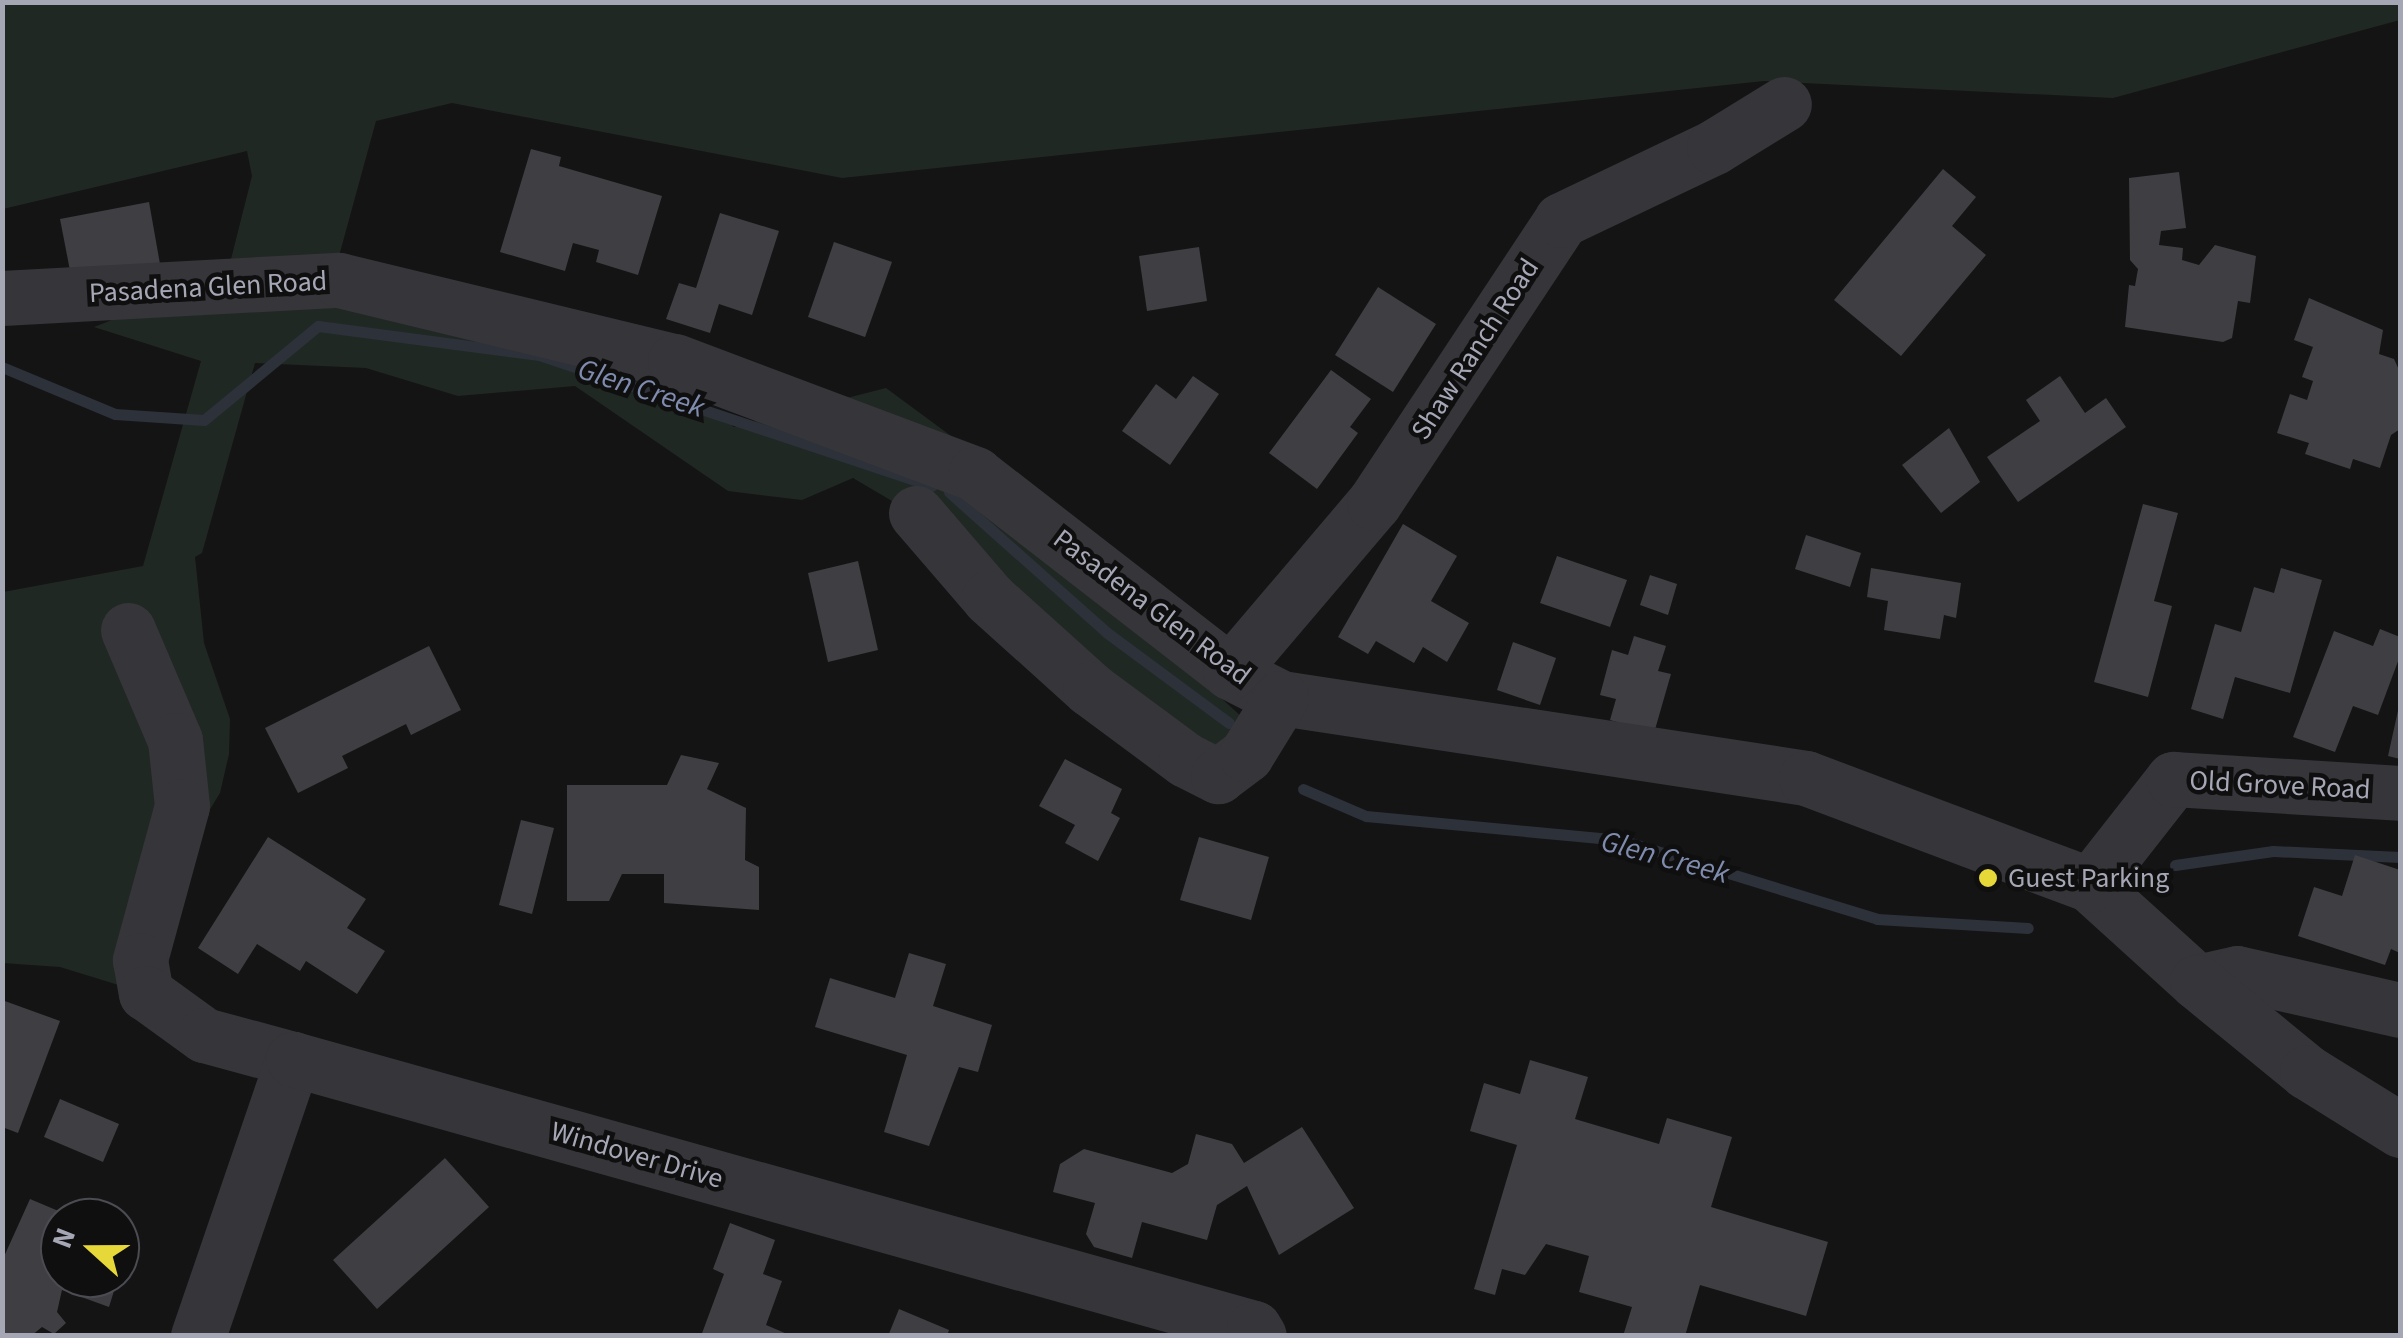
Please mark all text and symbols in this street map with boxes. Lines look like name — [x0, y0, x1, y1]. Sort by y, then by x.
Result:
street label: Shaw Ranch Road — [1404, 252, 1546, 446]
street label: Pasadena Glen Road — [88, 264, 328, 310]
water label: Glen Creek — [573, 352, 709, 426]
street label: Pasadena Glen Road — [1047, 522, 1257, 692]
street label: Old Grove Road — [2189, 763, 2371, 807]
water label: Glen Creek — [1597, 824, 1733, 892]
place label: Guest Parking — [2008, 861, 2169, 895]
marker: Guest Parking — [1977, 867, 1999, 889]
street label: Windover Drive — [547, 1114, 727, 1196]
north arrow — [40, 1198, 140, 1298]
text: N — [42, 1222, 86, 1254]

